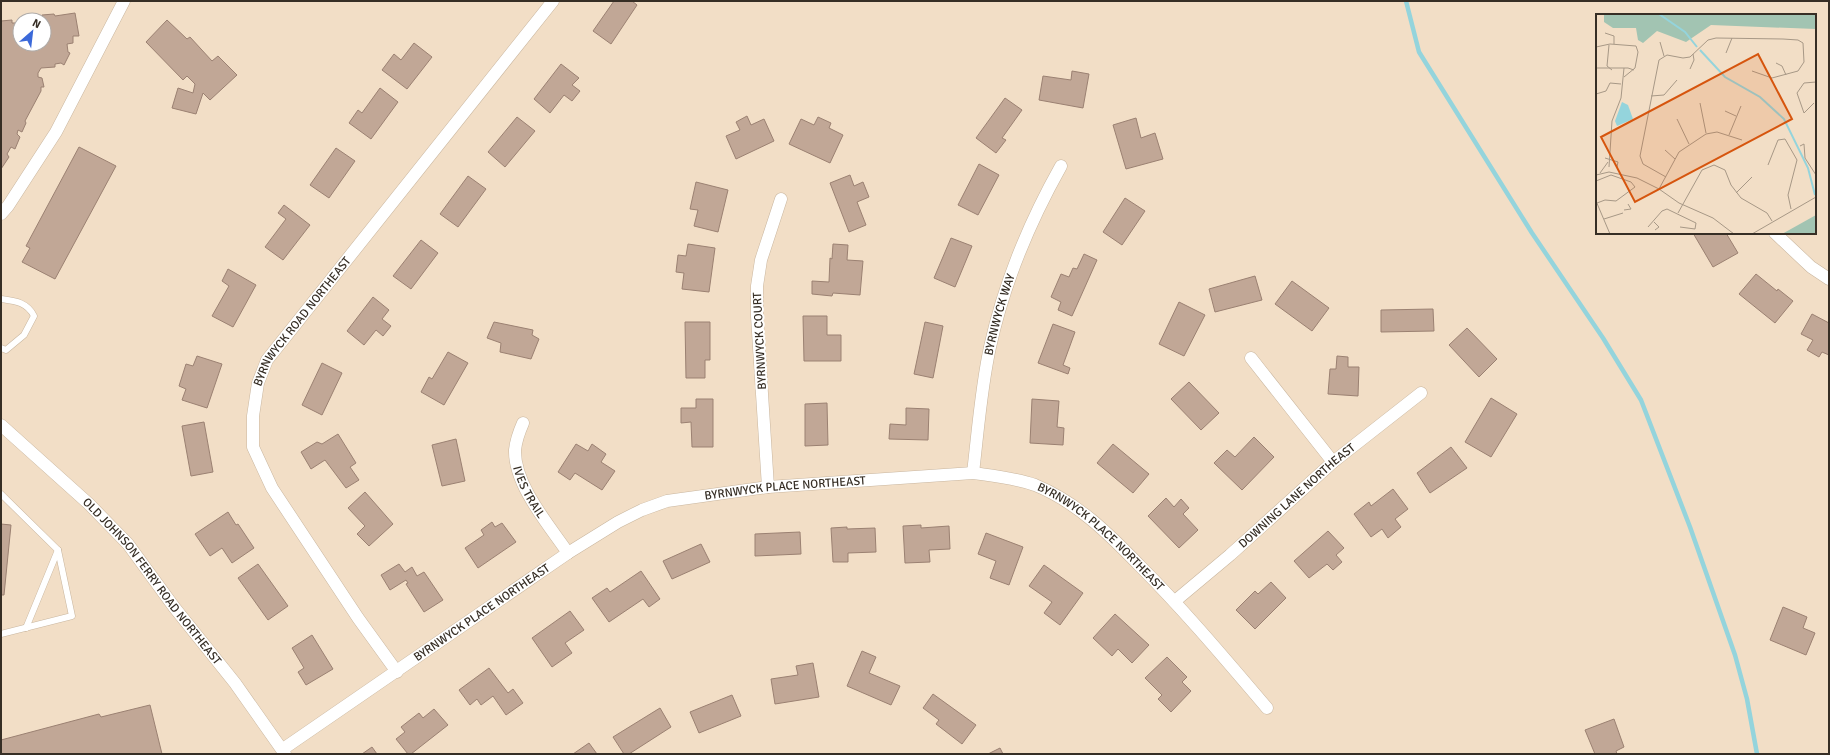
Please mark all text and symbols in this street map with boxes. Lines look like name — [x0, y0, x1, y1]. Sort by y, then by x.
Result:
north arrow — [12, 12, 52, 52]
inset map — [1596, 14, 1816, 234]
text: N — [30, 16, 43, 31]
street label: BYRNWYCK ROAD NORTHEAST — [250, 254, 354, 388]
street label: BYRNWYCK WAY — [981, 272, 1018, 357]
street label: BYRNWYCK COURT — [750, 292, 770, 390]
street label: DOWNING LANE NORTHEAST — [1235, 440, 1358, 551]
street label: IVES TRAIL — [510, 464, 548, 521]
street label: BYRNWYCK PLACE NORTHEAST — [704, 473, 866, 503]
street label: BYRNWYCK PLACE NORTHEAST — [1035, 479, 1167, 594]
street label: OLD JOHNSON FERRY ROAD NORTHEAST — [80, 494, 225, 668]
street label: BYRNWYCK PLACE NORTHEAST — [411, 560, 553, 664]

